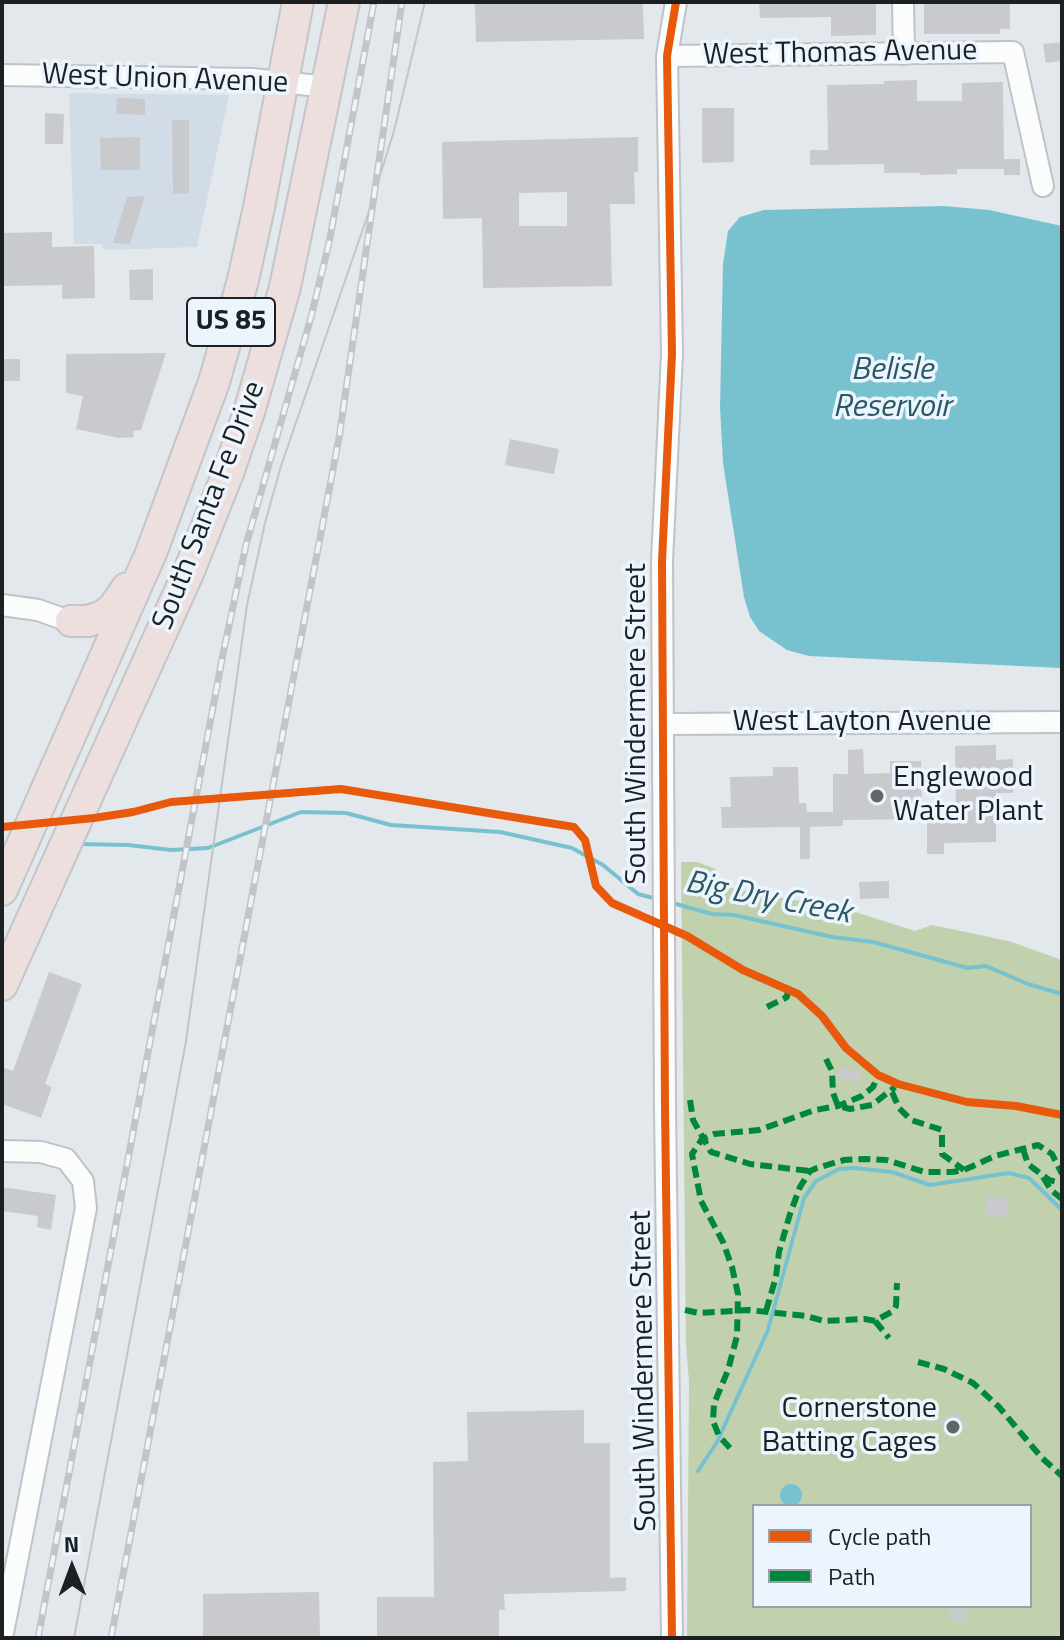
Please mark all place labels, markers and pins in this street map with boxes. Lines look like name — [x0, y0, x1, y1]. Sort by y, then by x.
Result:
place label: Englewood Water Plant — [893, 761, 1043, 832]
marker: Englewood Water Plant — [868, 787, 886, 805]
place label: Cornerstone Batting Cages — [762, 1392, 937, 1462]
marker: Cornerstone Batting Cages — [944, 1418, 962, 1436]

